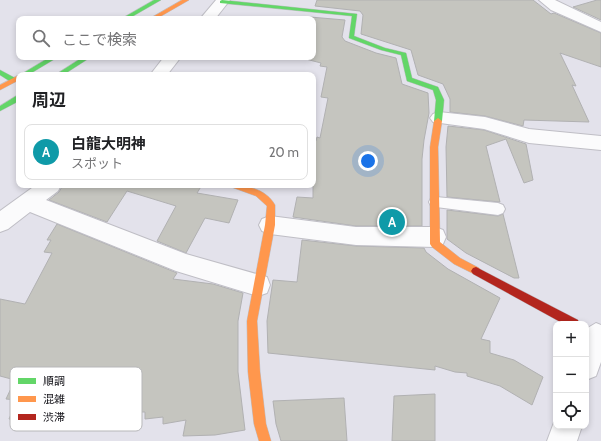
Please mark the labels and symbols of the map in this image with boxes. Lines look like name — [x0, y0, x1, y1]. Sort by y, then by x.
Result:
your location — [358, 151, 378, 171]
pin: A — [379, 207, 405, 237]
legend — [10, 367, 142, 431]
text: 順調 — [43, 374, 65, 388]
text: 混雑 — [43, 392, 65, 406]
text: 渋滞 — [43, 410, 65, 424]

